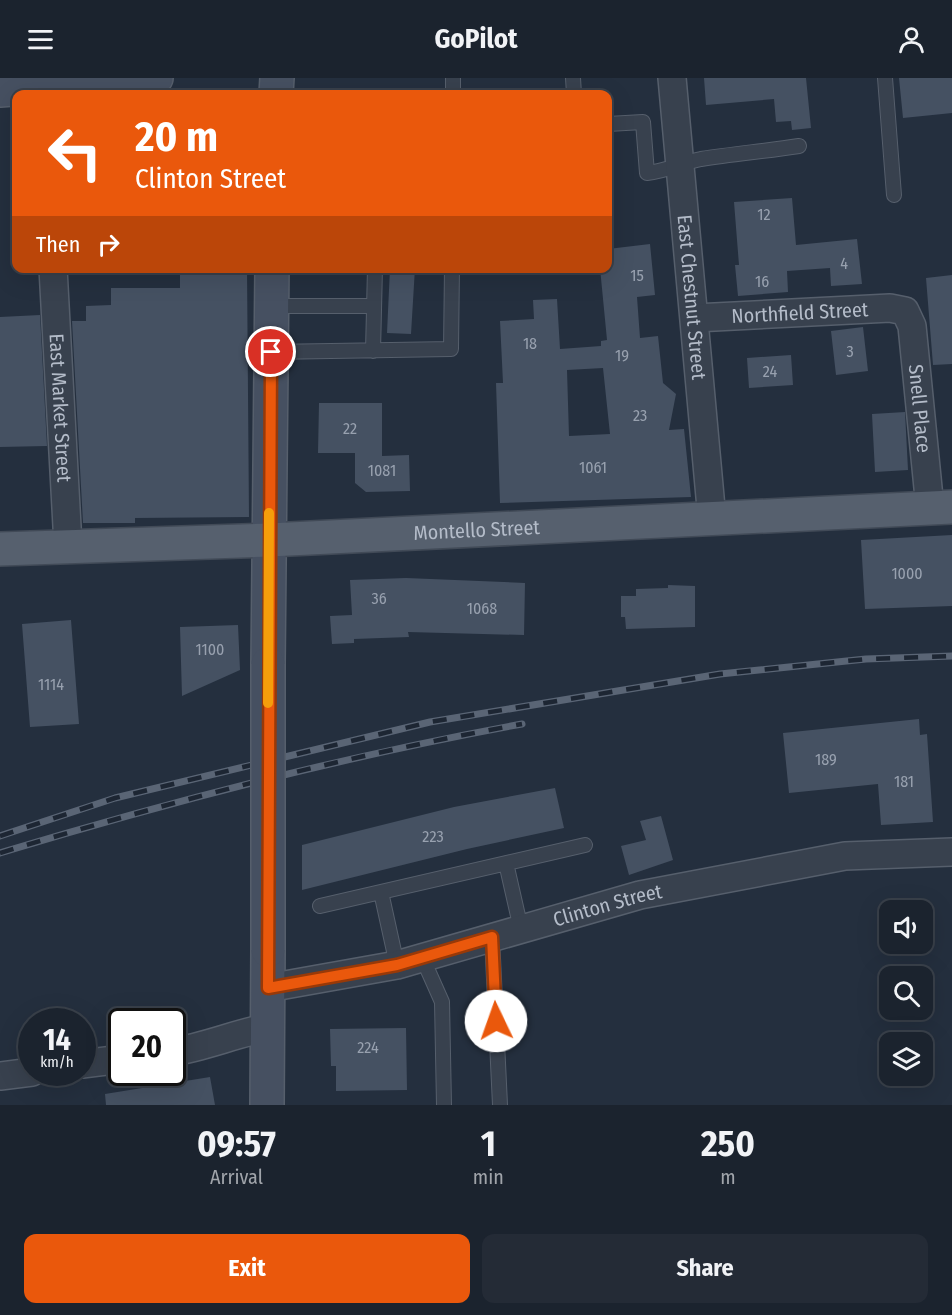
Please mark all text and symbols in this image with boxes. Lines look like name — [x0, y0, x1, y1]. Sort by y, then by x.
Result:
icon: menu — [24, 23, 57, 56]
text: GoPilot — [434, 23, 518, 55]
icon: person — [895, 23, 928, 56]
text: 20 m — [135, 112, 218, 162]
icon: left — [36, 114, 114, 192]
text: Clinton Street — [135, 163, 286, 195]
house number: 12 — [757, 205, 771, 224]
street label: East Chestnut Street — [672, 214, 711, 381]
icon: right — [92, 228, 125, 261]
text: Then — [36, 231, 80, 258]
house number: 4 — [840, 254, 848, 273]
house number: 15 — [630, 266, 644, 285]
house number: 16 — [755, 272, 769, 291]
street label: Northfield Street — [731, 297, 869, 328]
pin — [245, 326, 296, 377]
street label: East Market Street — [45, 333, 77, 483]
house number: 18 — [523, 334, 537, 353]
icon: arrive — [254, 335, 287, 368]
house number: 3 — [846, 342, 854, 361]
house number: 19 — [615, 346, 629, 365]
house number: 24 — [763, 362, 777, 381]
street label: Snell Place — [904, 363, 936, 454]
house number: 23 — [633, 406, 647, 425]
house number: 22 — [343, 419, 357, 438]
house number: 1061 — [579, 458, 607, 477]
house number: 1081 — [368, 461, 396, 480]
street label: Montello Street — [413, 515, 541, 545]
house number: 1000 — [891, 564, 923, 583]
house number: 36 — [371, 589, 387, 608]
house number: 1068 — [467, 599, 497, 618]
house number: 1100 — [196, 640, 224, 659]
house number: 1114 — [38, 675, 64, 694]
house number: 189 — [815, 750, 837, 769]
house number: 181 — [894, 772, 914, 791]
house number: 223 — [422, 827, 444, 846]
street label: Clinton Street — [550, 879, 664, 931]
map controls — [879, 900, 933, 1086]
button: sound — [879, 900, 933, 954]
button: search — [879, 966, 933, 1020]
position arrow — [464, 989, 528, 1053]
speed limit sign: 20 — [108, 1008, 186, 1086]
text: 14 — [43, 1022, 71, 1058]
button: layers — [879, 1032, 933, 1086]
house number: 224 — [357, 1038, 379, 1057]
text: km/h — [40, 1053, 74, 1071]
text: 09:57 — [197, 1122, 276, 1166]
text: 1 — [481, 1122, 496, 1166]
text: 250 — [701, 1122, 755, 1166]
text: Arrival — [210, 1165, 263, 1189]
text: min — [473, 1165, 504, 1189]
text: m — [720, 1165, 736, 1189]
button: Exit — [24, 1234, 470, 1303]
button: Share — [482, 1234, 928, 1303]

